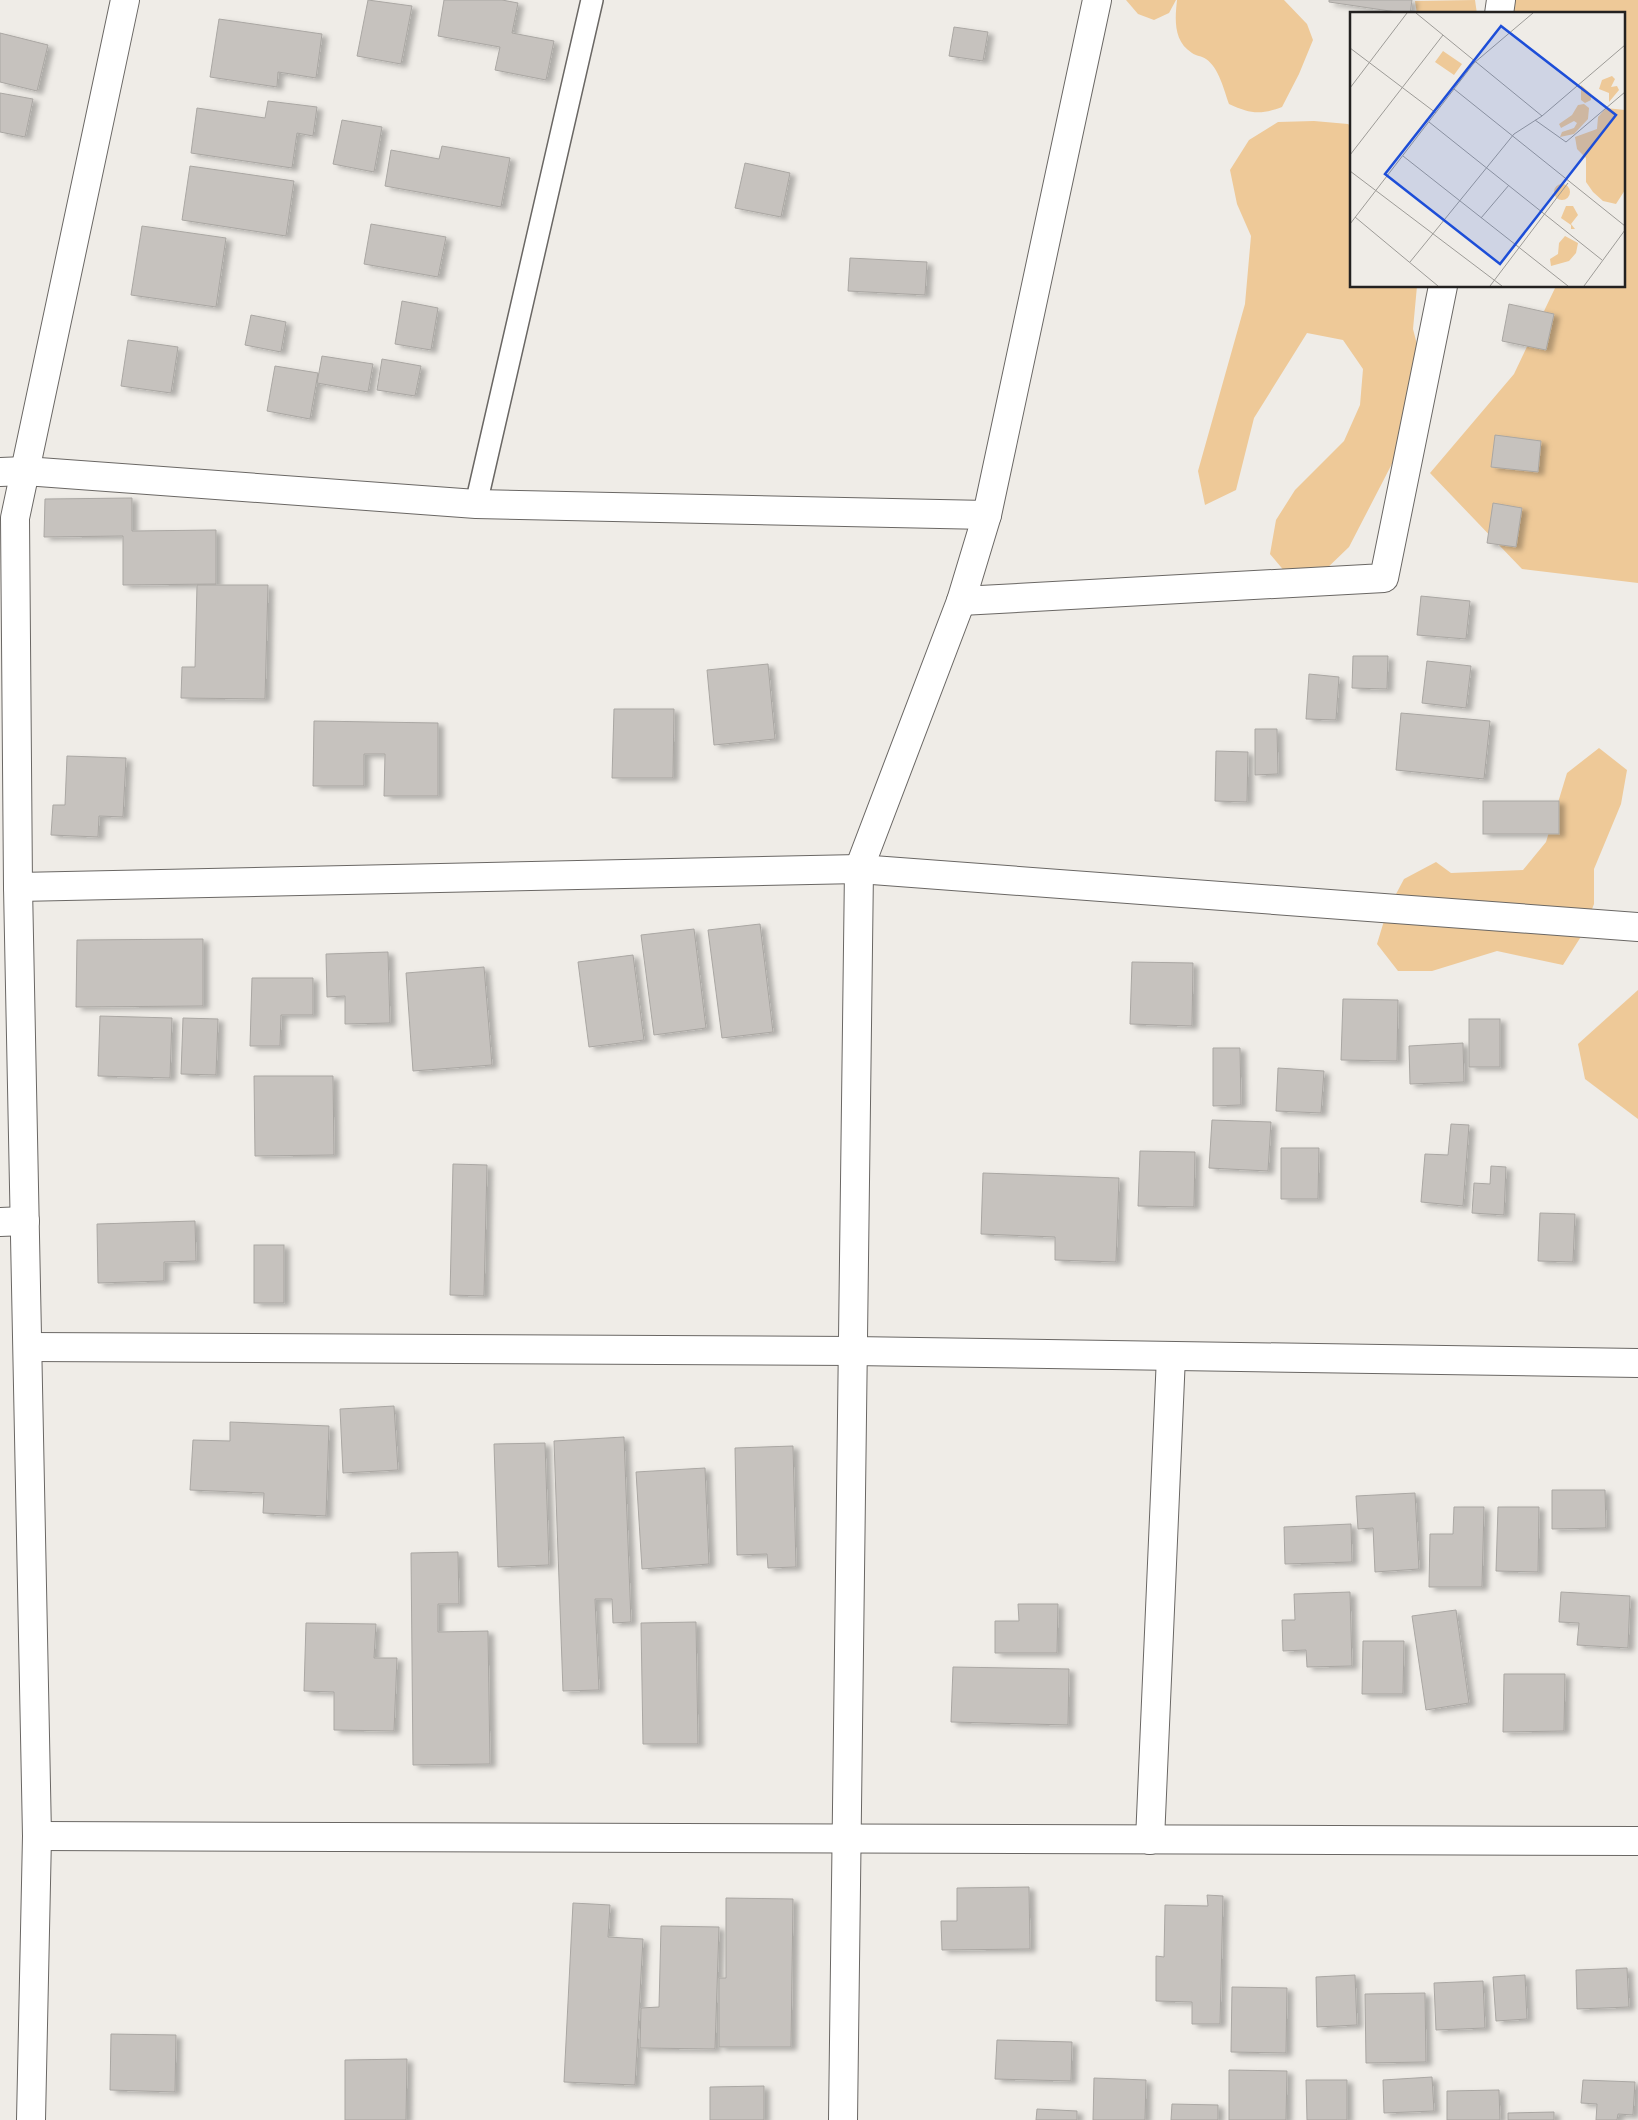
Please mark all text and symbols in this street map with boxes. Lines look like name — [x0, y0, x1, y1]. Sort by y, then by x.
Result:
inset map — [1350, 12, 1626, 288]

